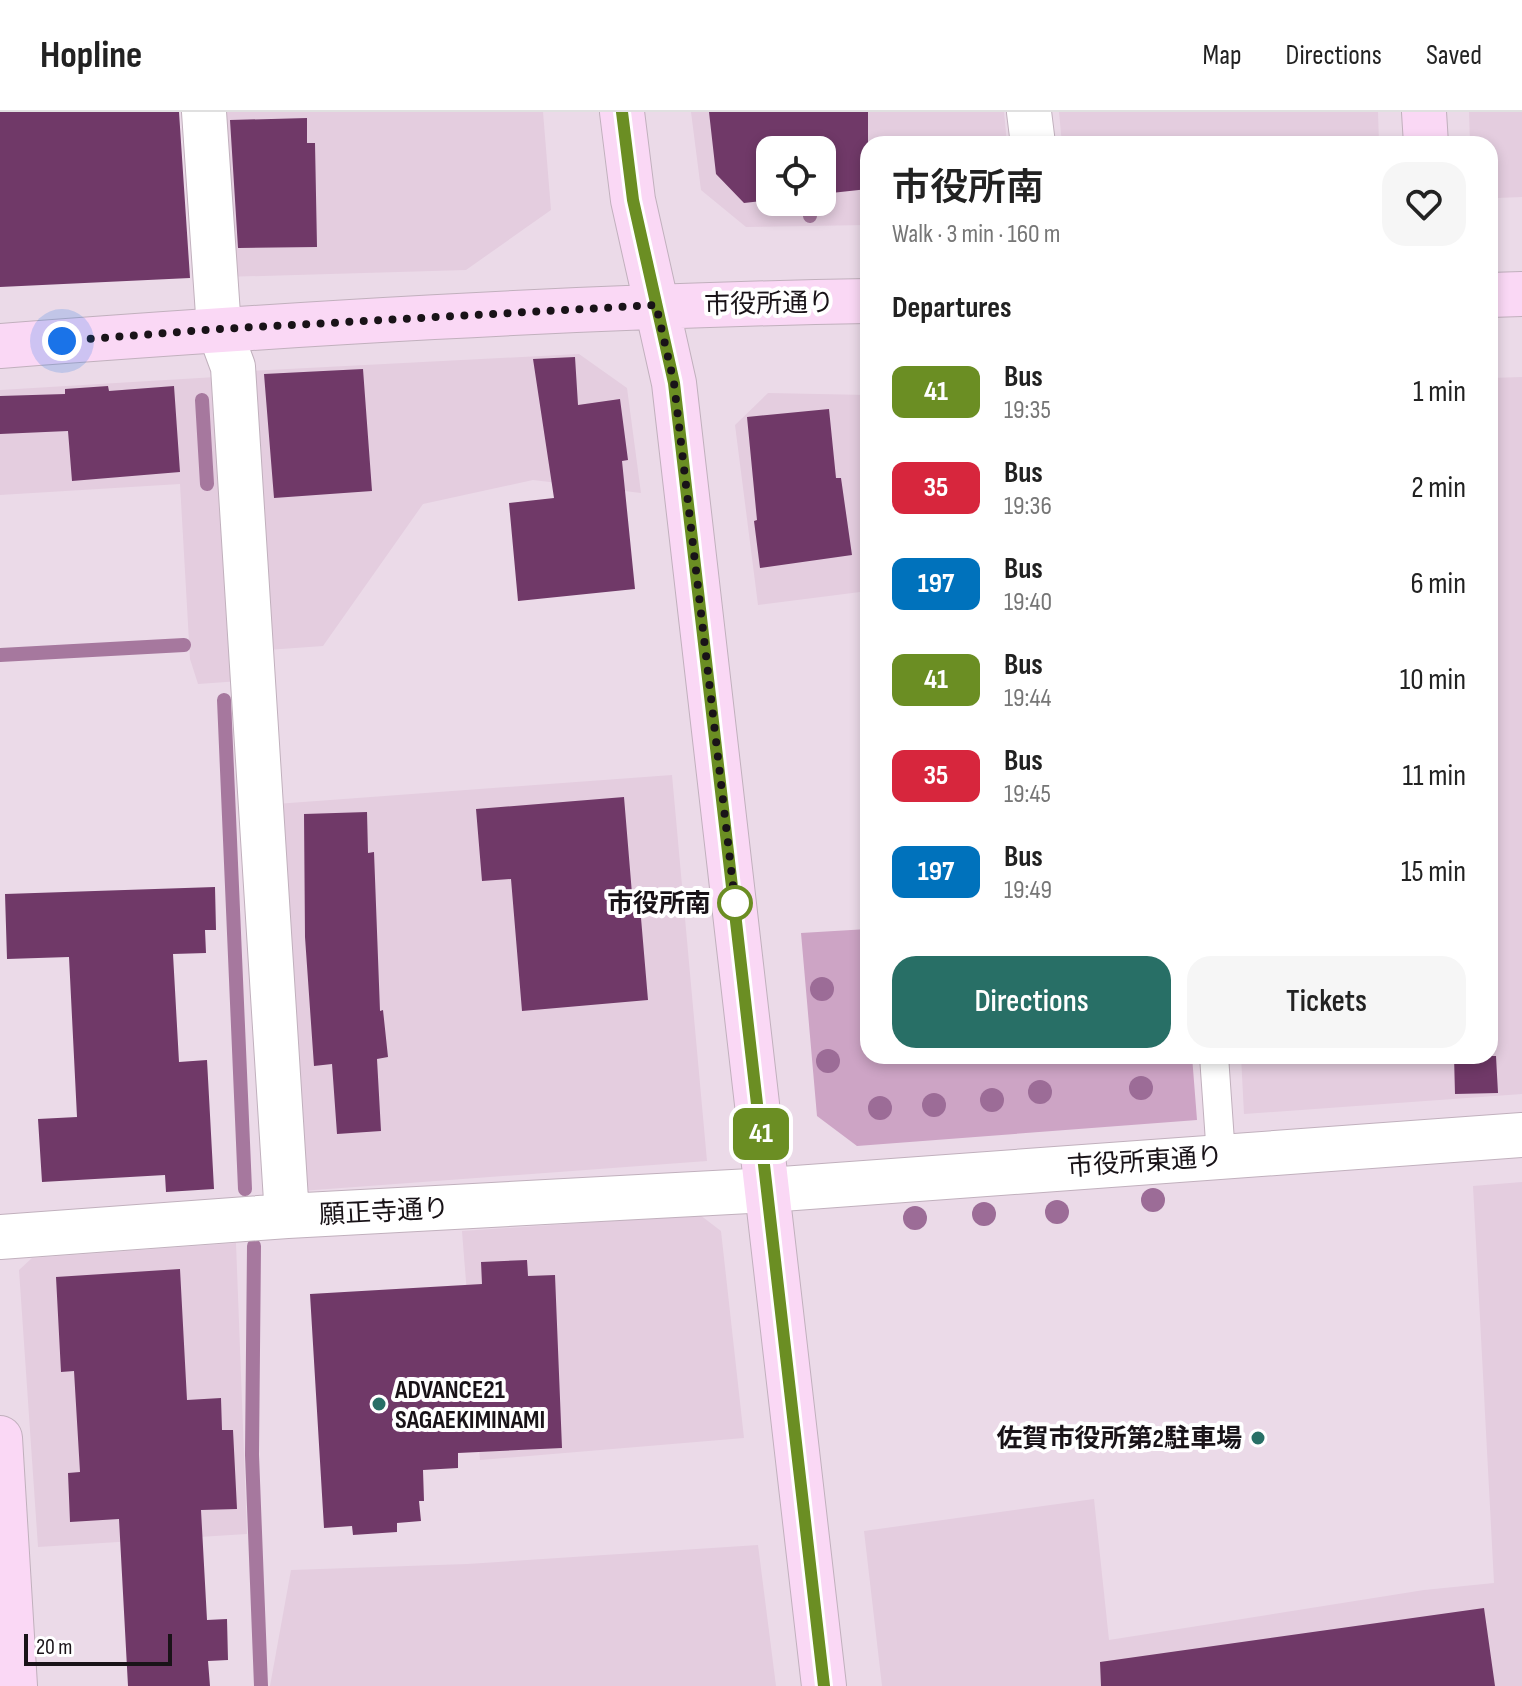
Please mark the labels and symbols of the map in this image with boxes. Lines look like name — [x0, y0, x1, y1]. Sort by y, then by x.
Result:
street label: 市役所通り — [704, 288, 834, 321]
your location — [42, 321, 82, 361]
marker: 市役所南 — [718, 886, 752, 920]
place label: 市役所南 — [607, 889, 711, 920]
line badge: 41 — [725, 1108, 797, 1160]
street label: 市役所東通り — [1066, 1142, 1224, 1183]
street label: 願正寺通り — [318, 1194, 450, 1231]
place label: ADVANCE21 SAGAEKIMINAMI — [394, 1375, 545, 1436]
marker: ADVANCE21 SAGAEKIMINAMI — [370, 1395, 388, 1413]
place label: 佐賀市役所第2駐車場 — [997, 1424, 1242, 1455]
marker: 佐賀市役所第2駐車場 — [1249, 1429, 1267, 1447]
scale bar — [24, 1630, 172, 1666]

